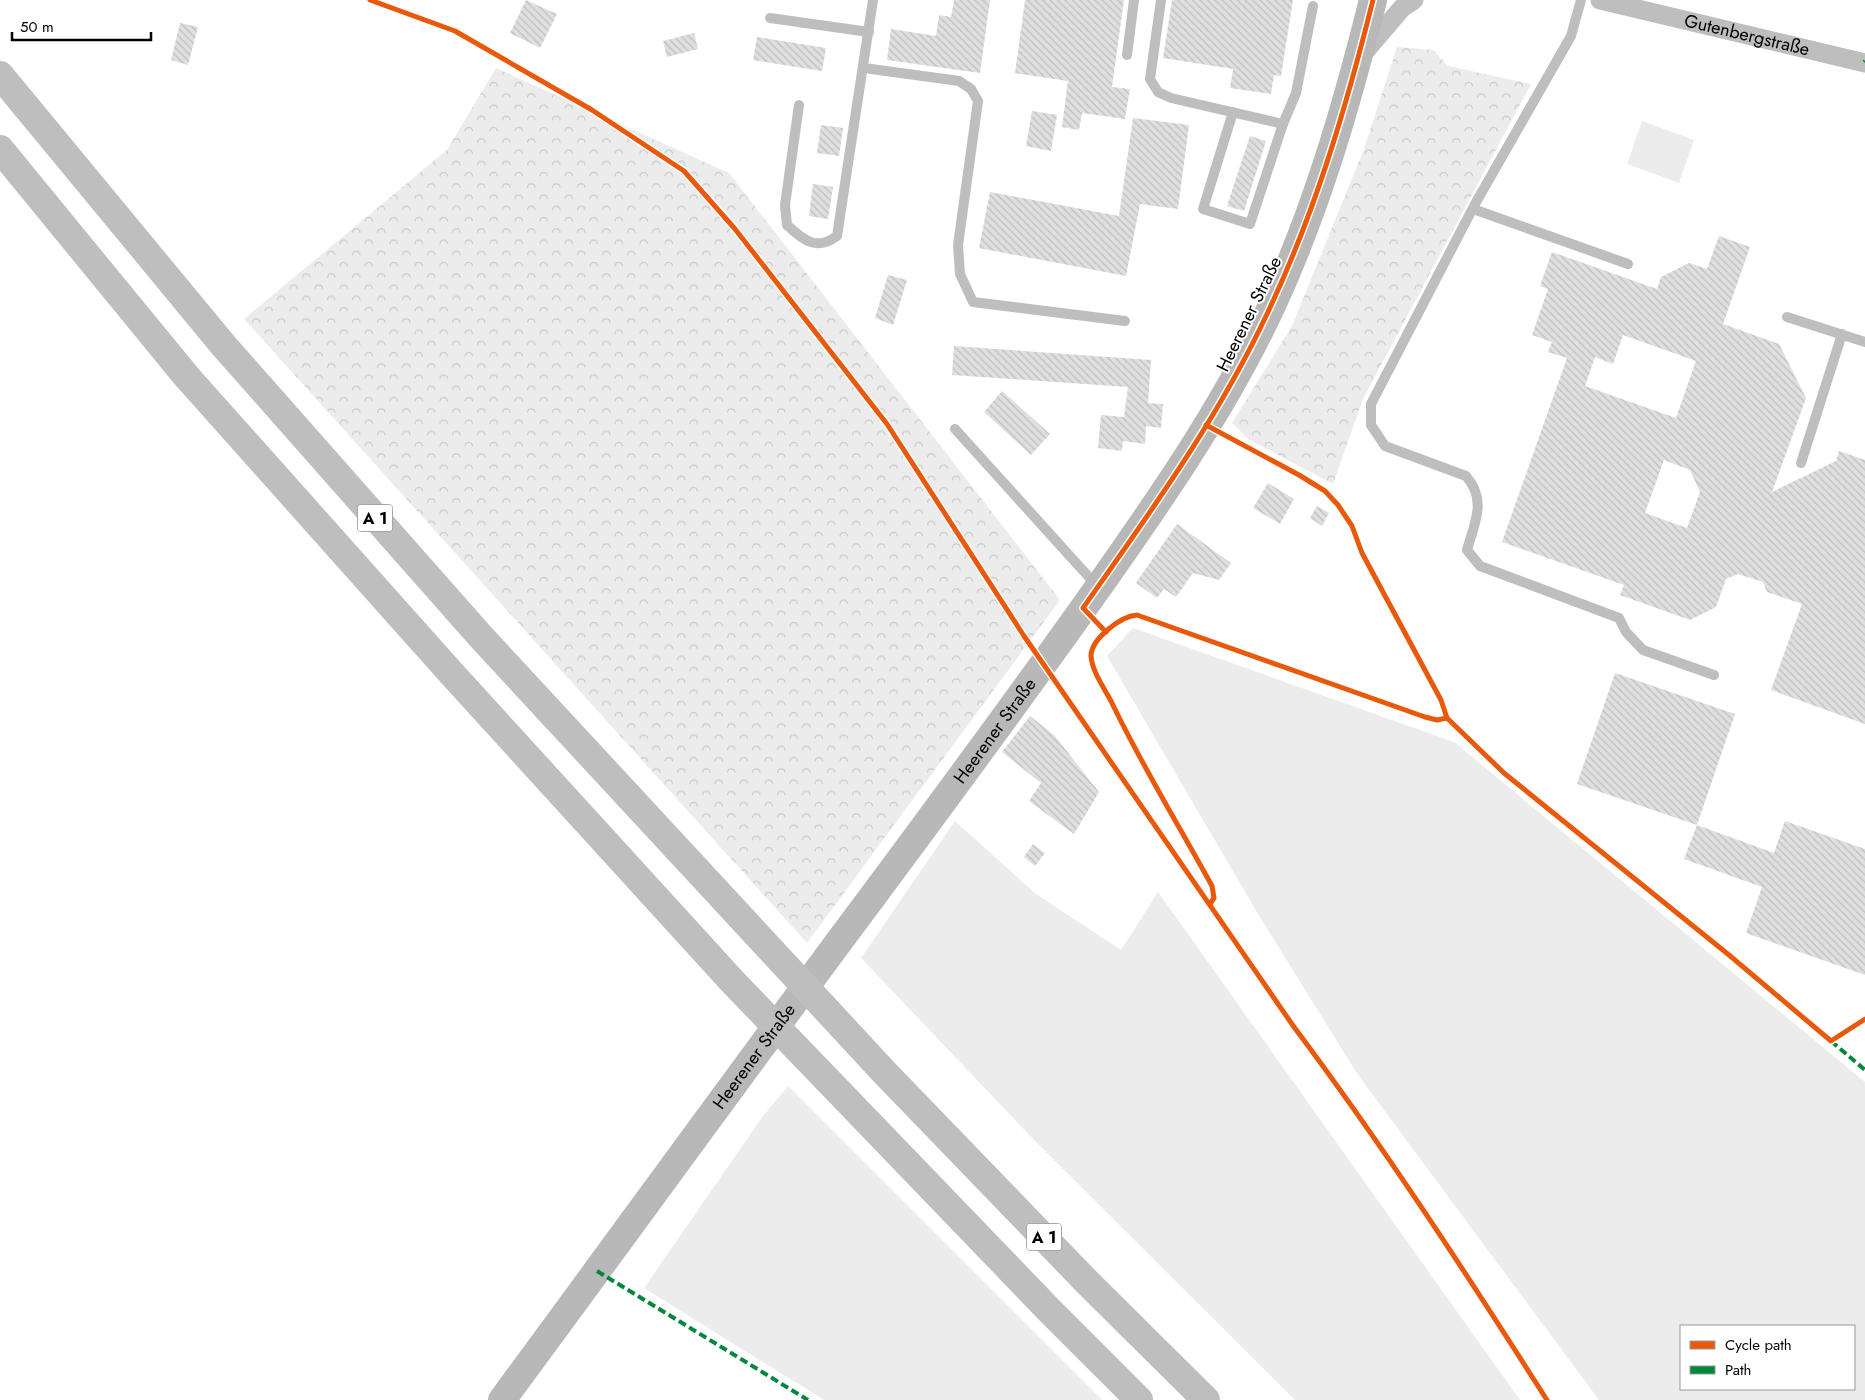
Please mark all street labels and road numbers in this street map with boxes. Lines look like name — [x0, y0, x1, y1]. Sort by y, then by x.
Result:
street label: Gutenbergstraße — [1682, 7, 1812, 62]
street label: Heerener Straße — [1210, 252, 1288, 376]
road number: A 1 — [358, 504, 392, 532]
street label: Heerener Straße — [947, 673, 1042, 789]
street label: Heerener Straße — [706, 998, 802, 1115]
road number: A 1 — [1026, 1224, 1062, 1250]

